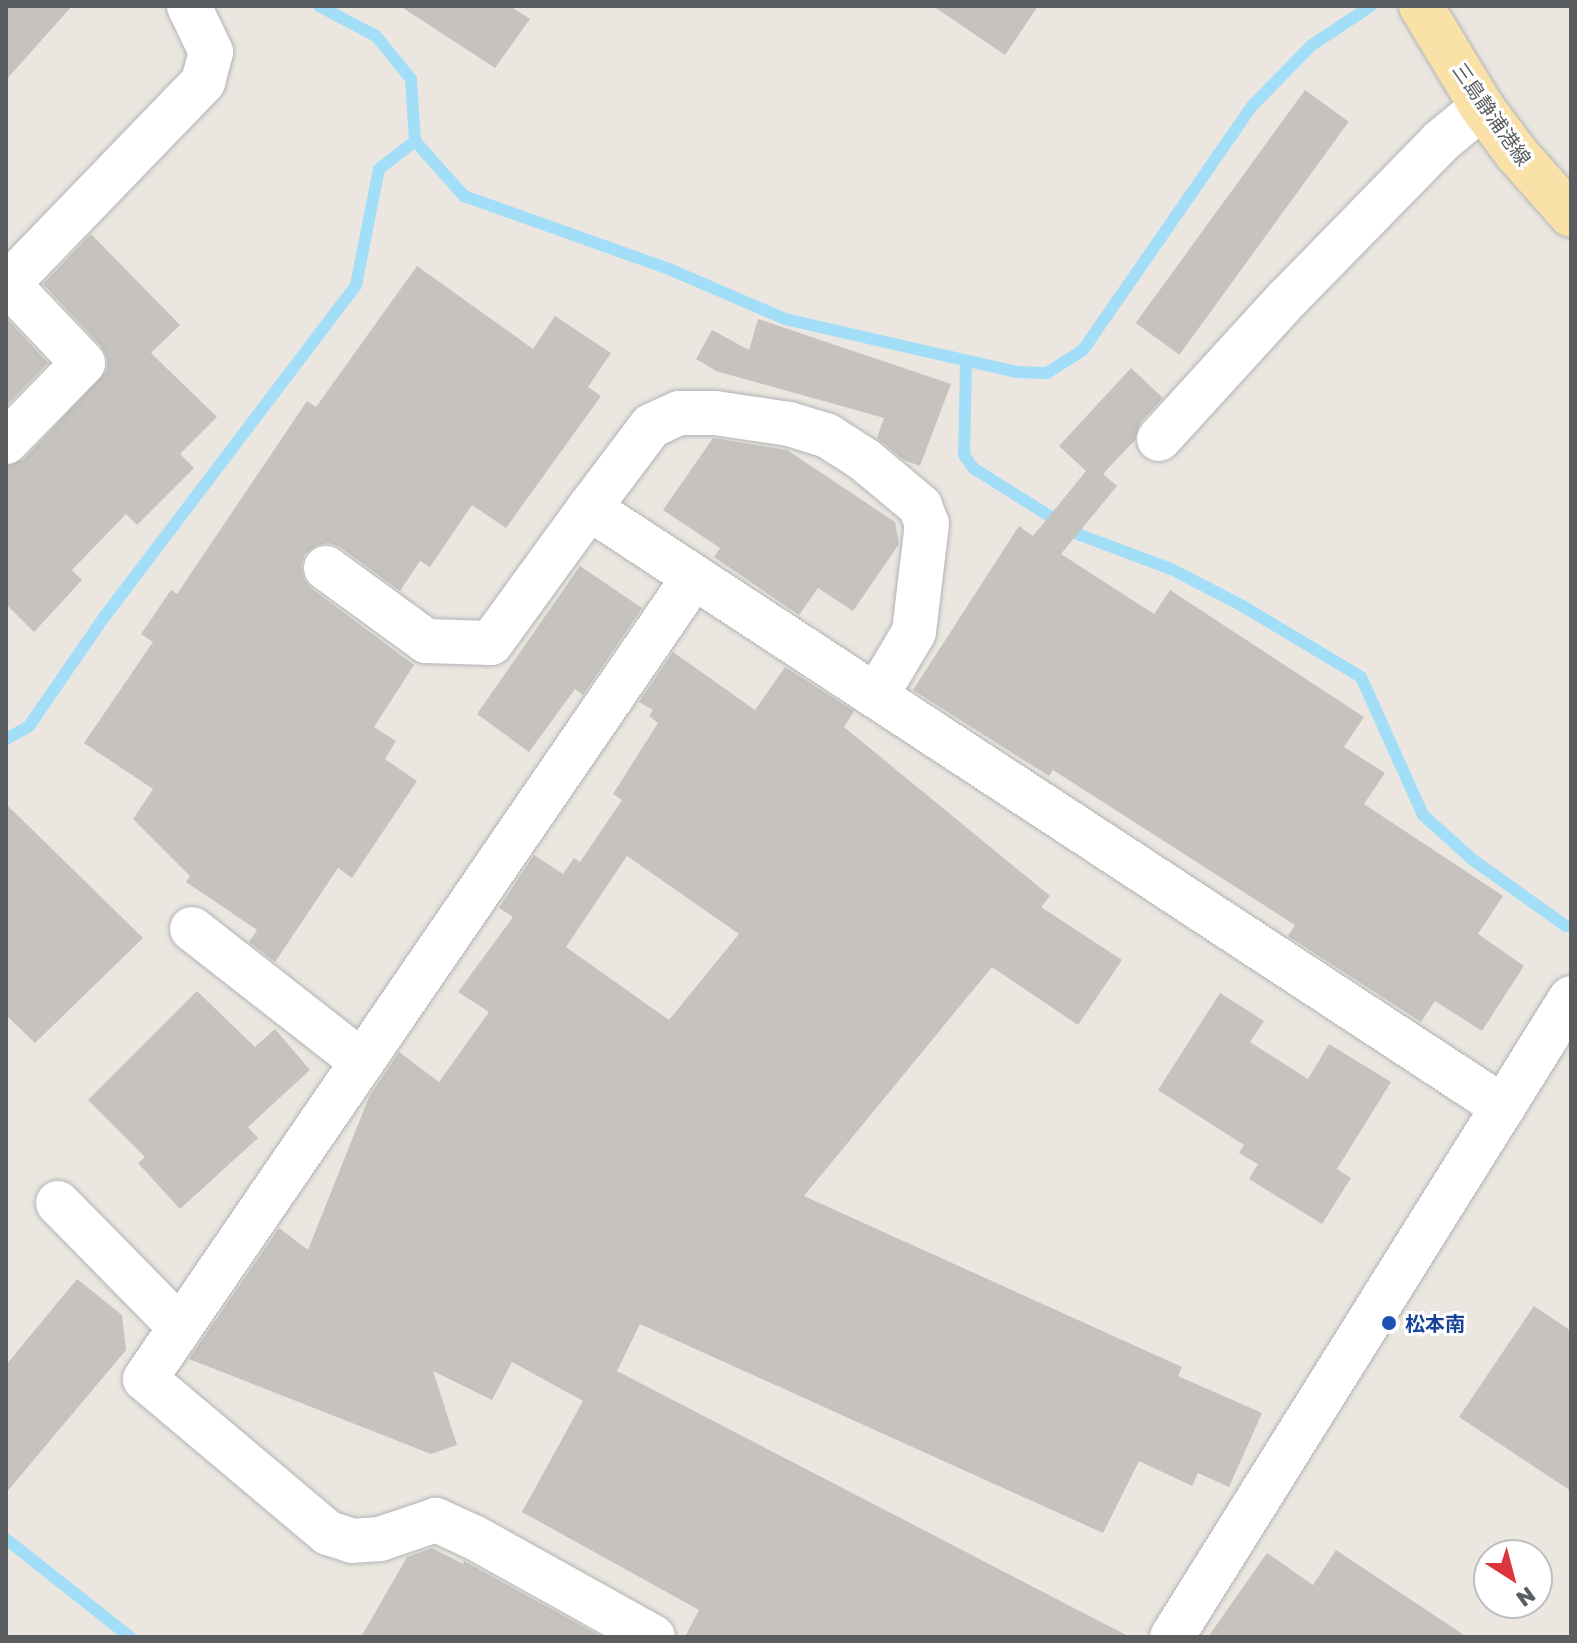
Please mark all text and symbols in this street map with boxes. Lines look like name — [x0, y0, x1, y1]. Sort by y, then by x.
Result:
street label: 三島静浦港線 — [1448, 58, 1536, 170]
place label: 松本南 — [1405, 1311, 1465, 1335]
marker: 松本南 — [1380, 1314, 1398, 1332]
north arrow — [1473, 1539, 1553, 1619]
text: N — [1512, 1581, 1541, 1613]

